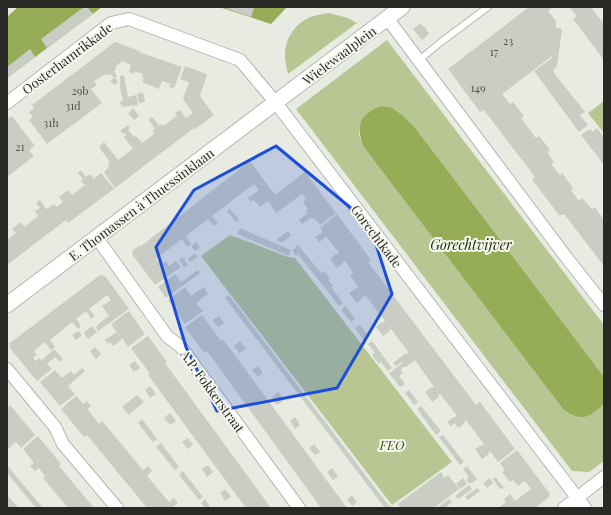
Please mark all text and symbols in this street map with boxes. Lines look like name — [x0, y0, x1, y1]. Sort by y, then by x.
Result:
street label: Oosterhamrikkade — [18, 18, 116, 98]
street label: Wielewaalplein — [298, 22, 379, 89]
house number: 23 — [503, 33, 513, 48]
house number: 17 — [490, 44, 499, 59]
house number: 149 — [470, 80, 486, 95]
house number: 29b — [71, 83, 89, 98]
house number: 31d — [65, 98, 81, 113]
house number: 31h — [43, 115, 59, 130]
house number: 21 — [15, 139, 25, 154]
street label: E. Thomassen à Thuessinklaan — [65, 144, 217, 264]
street label: Gorechtkade — [348, 201, 406, 271]
water label: Gorechtvijver — [430, 235, 513, 254]
street label: A.P. Fokkerstraat — [177, 345, 249, 436]
park label: FEO — [379, 436, 405, 453]

